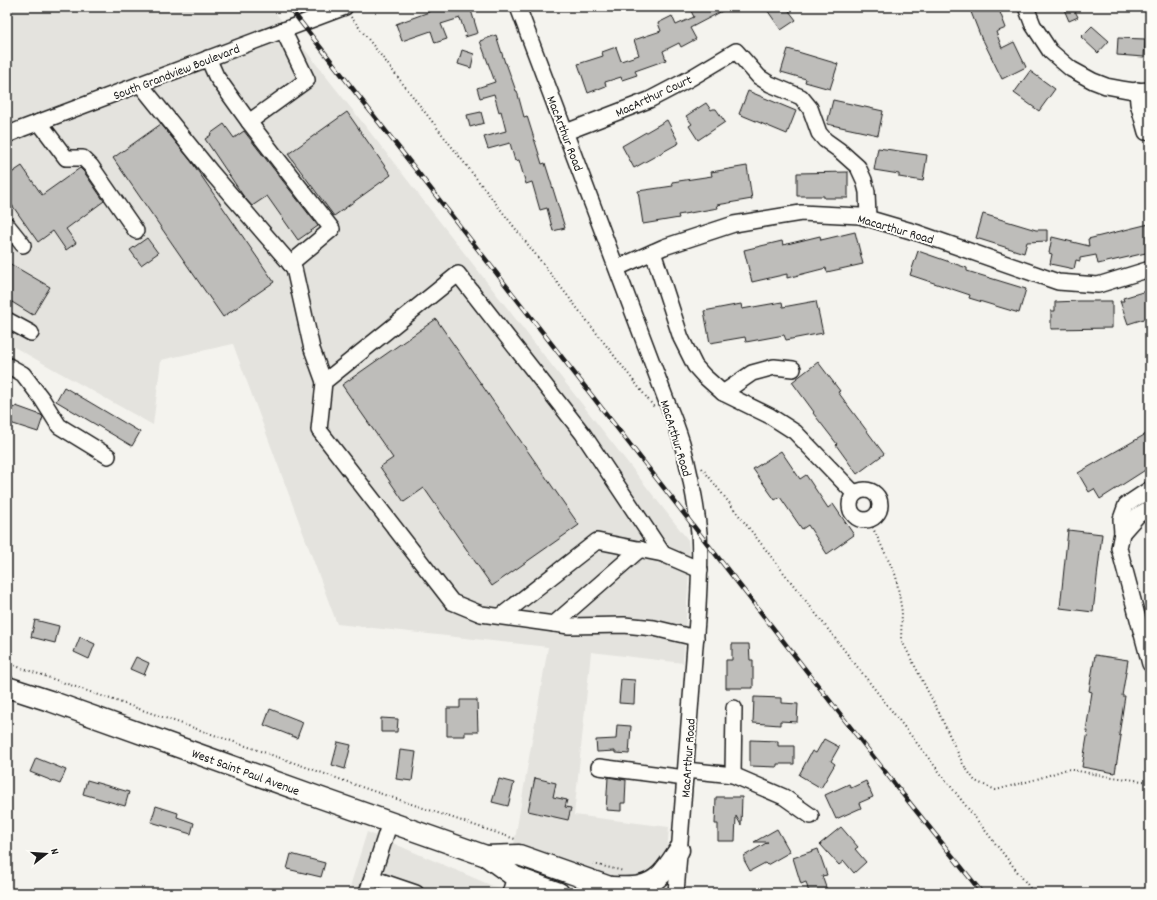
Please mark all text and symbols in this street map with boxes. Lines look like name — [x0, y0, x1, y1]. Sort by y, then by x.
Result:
street label: South Grandview Boulevard — [111, 40, 243, 106]
street label: MacArthur Court — [613, 71, 696, 123]
street label: MacArthur Road — [541, 93, 587, 174]
street label: Macarthur Road — [855, 210, 936, 250]
street label: MacArthur Road — [654, 398, 695, 479]
street label: MacArthur Road — [677, 718, 702, 798]
street label: West Saint Paul Avenue — [188, 745, 302, 802]
north arrow — [26, 834, 66, 874]
text: N — [45, 847, 62, 857]

